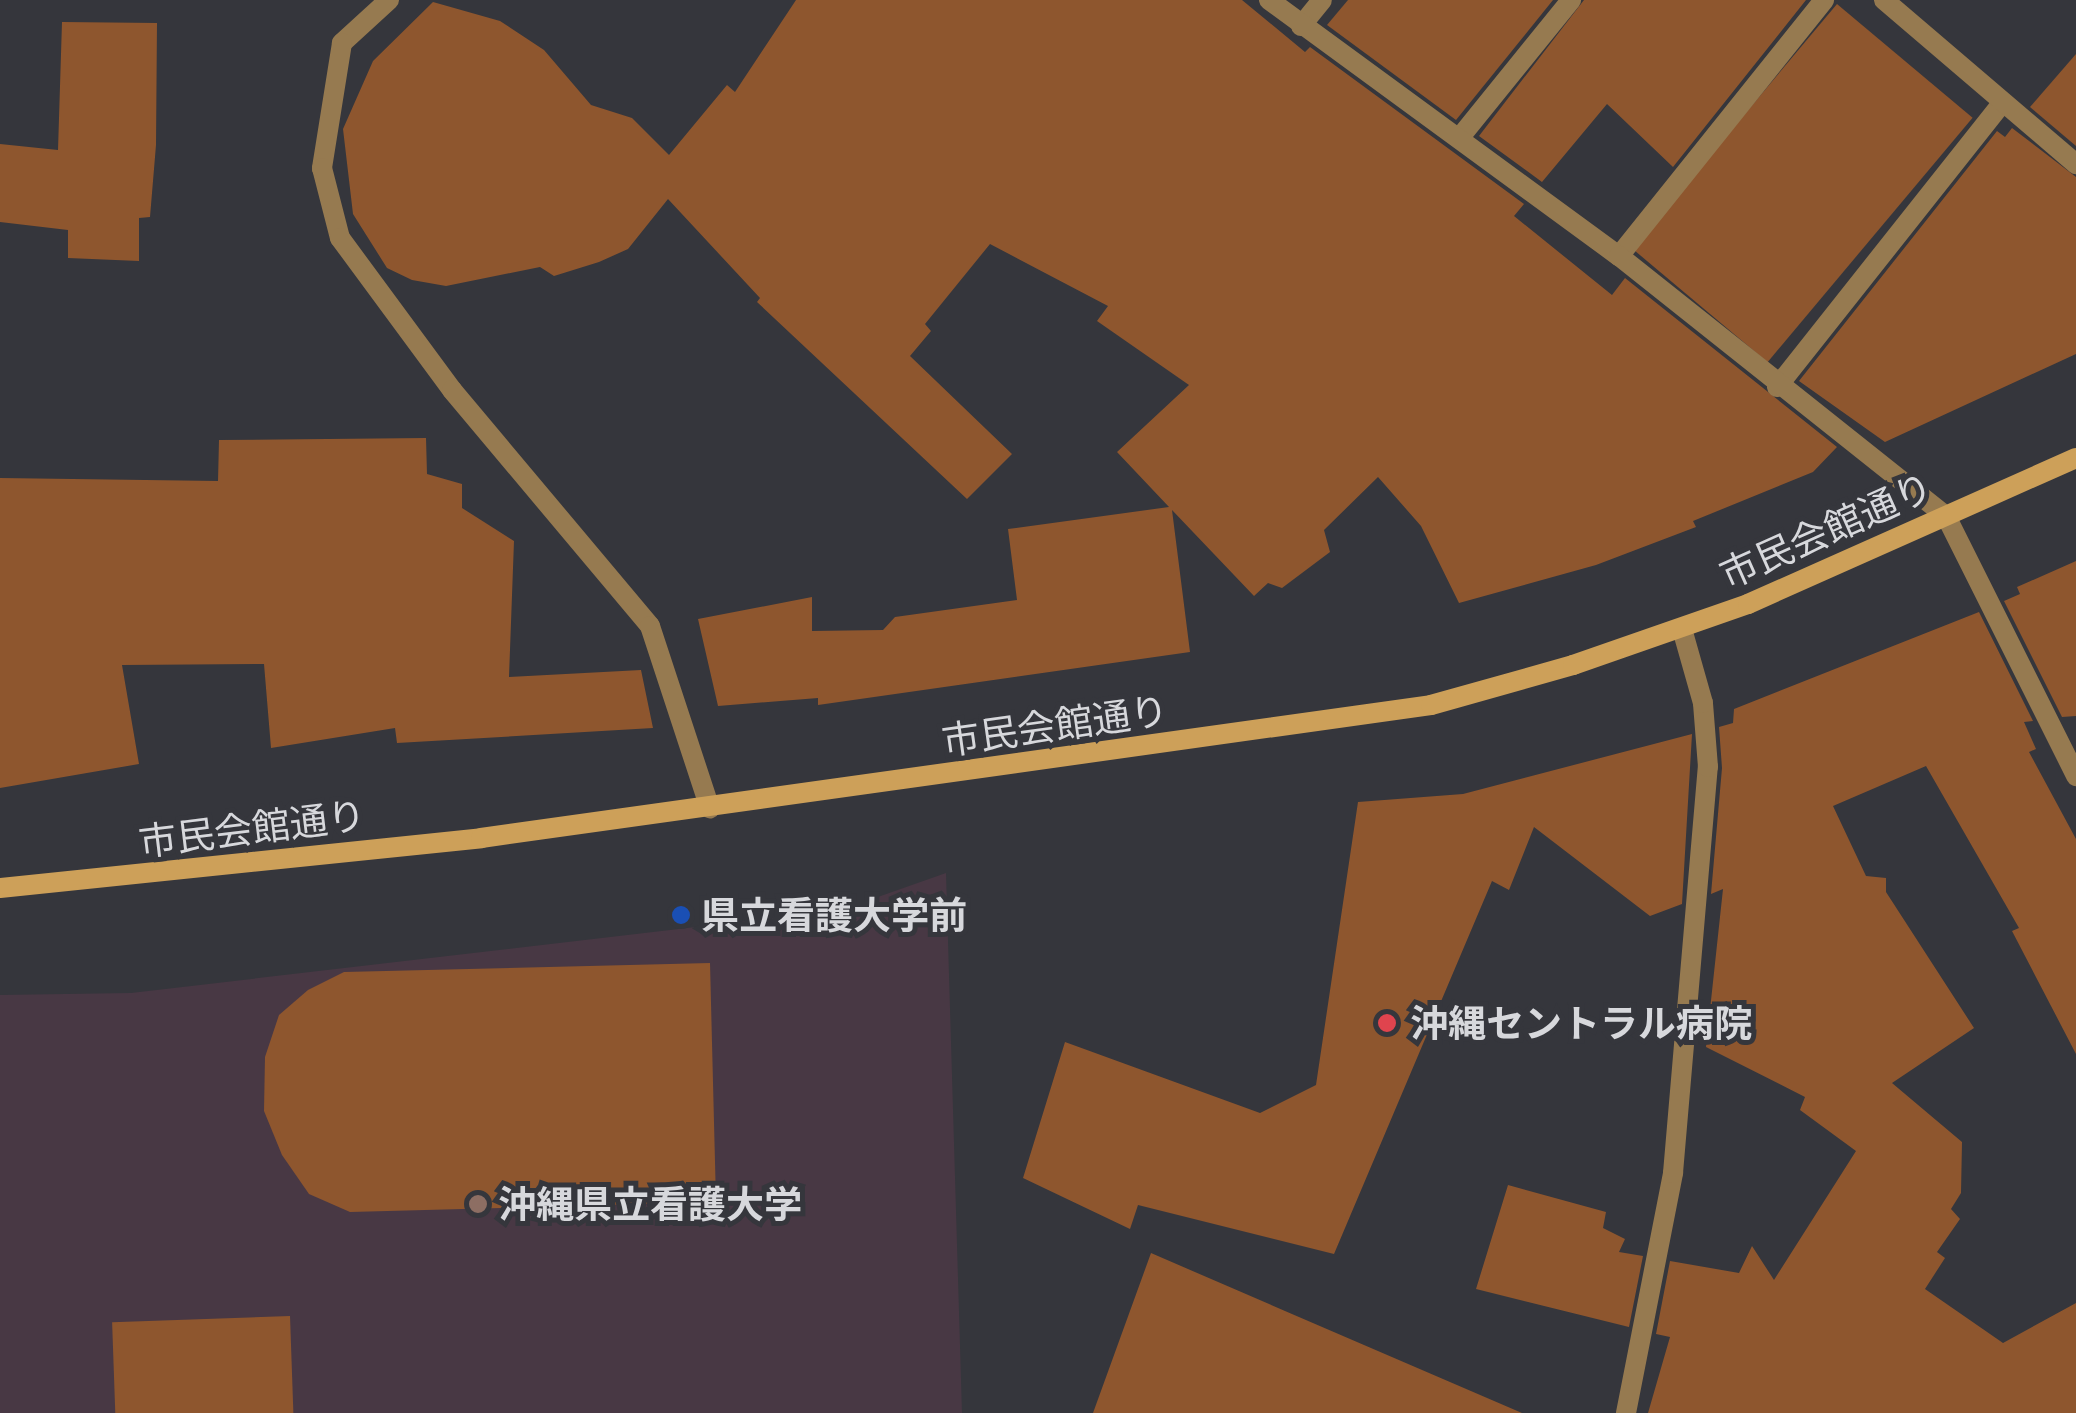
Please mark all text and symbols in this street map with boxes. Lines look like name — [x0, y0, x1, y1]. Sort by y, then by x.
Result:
street label: 市民会館通り — [1713, 463, 1939, 597]
street label: 市民会館通り — [939, 687, 1171, 763]
street label: 市民会館通り — [136, 791, 368, 865]
place label: 県立看護大学前 — [701, 892, 967, 938]
marker: 県立看護大学前 — [670, 904, 692, 926]
place label: 沖縄セントラル病院 — [1410, 1000, 1752, 1046]
marker: 沖縄セントラル病院 — [1374, 1010, 1400, 1036]
place label: 沖縄県立看護大学 — [498, 1181, 802, 1227]
marker: 沖縄県立看護大学 — [467, 1193, 489, 1215]

